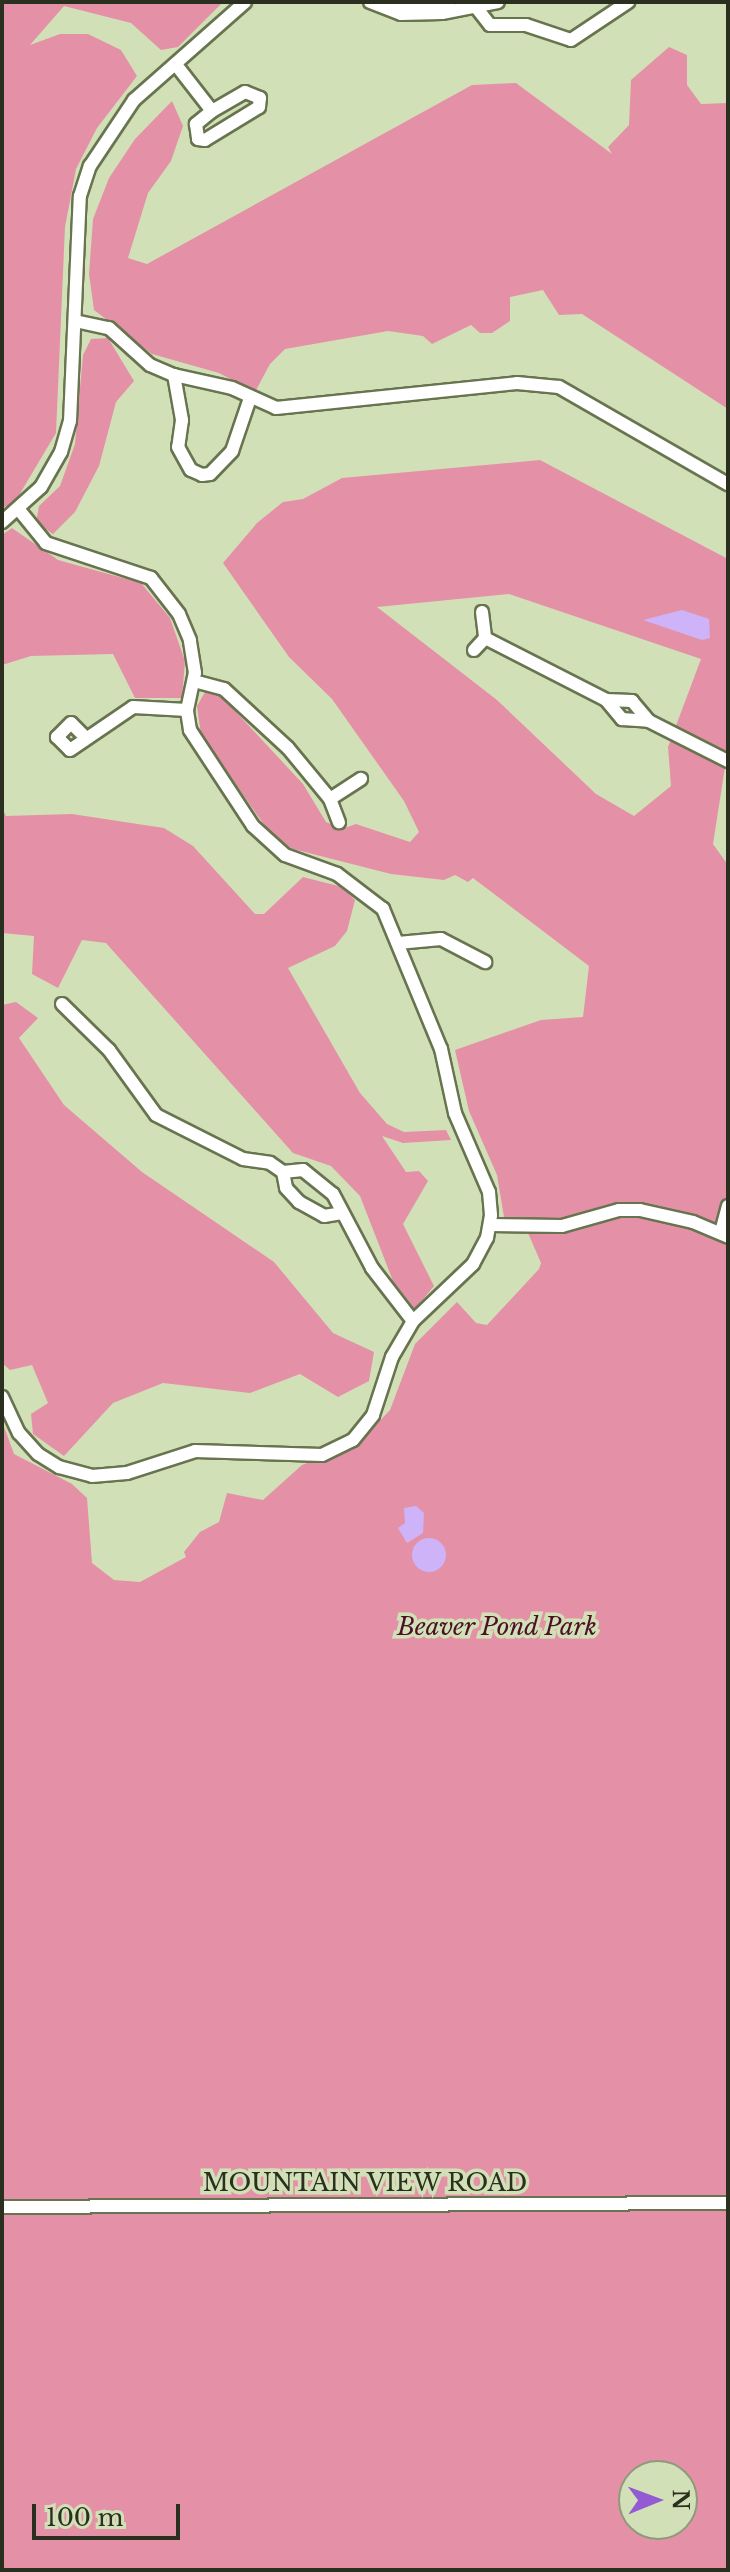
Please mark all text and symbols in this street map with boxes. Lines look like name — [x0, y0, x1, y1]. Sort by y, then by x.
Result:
park label: Beaver Pond Park — [397, 1613, 597, 1641]
street label: MOUNTAIN VIEW ROAD — [202, 2169, 528, 2197]
north arrow — [618, 2460, 698, 2540]
scale bar — [36, 2488, 184, 2538]
text: N — [667, 2489, 694, 2510]
text: 100 m — [46, 2503, 124, 2532]

